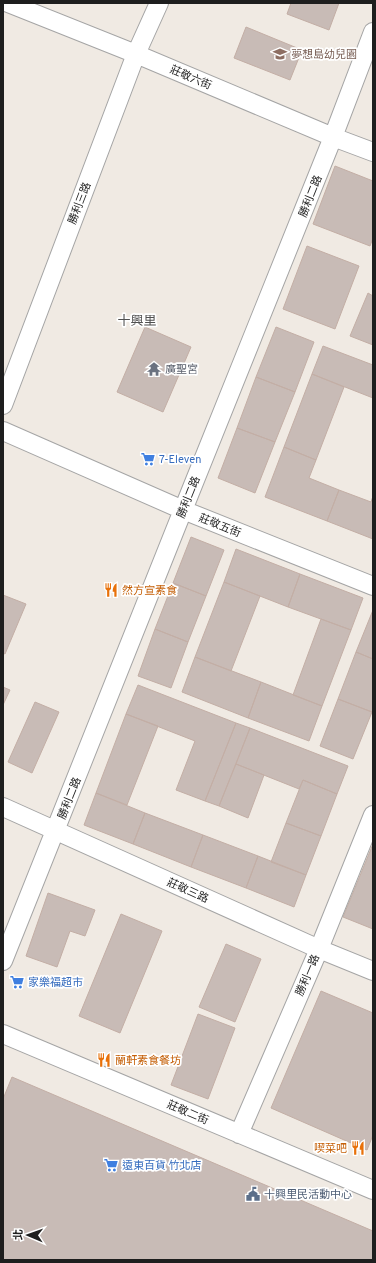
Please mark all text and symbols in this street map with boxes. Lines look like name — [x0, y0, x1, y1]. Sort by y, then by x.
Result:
school or university icon: 夢想島幼兒園 — [272, 46, 288, 62]
place label: 夢想島幼兒園 — [291, 48, 357, 62]
street label: 莊敬六街 — [168, 63, 214, 93]
street label: 勝利二路 — [296, 173, 326, 219]
street label: 勝利三路 — [66, 180, 94, 226]
district label: 十興里 — [117, 314, 157, 330]
temple icon: 廣聖宮 — [146, 361, 162, 377]
place label: 廣聖宮 — [165, 363, 198, 377]
supermarket icon: 7-Eleven — [140, 451, 156, 467]
place label: 7-Eleven — [159, 453, 201, 467]
street label: 勝利二路 — [174, 474, 204, 520]
street label: 莊敬五街 — [197, 511, 243, 541]
restaurant icon: 然方宣素食 — [103, 582, 119, 598]
place label: 然方宣素食 — [122, 584, 177, 598]
street label: 勝利二路 — [55, 775, 85, 821]
street label: 莊敬三路 — [165, 876, 211, 906]
street label: 勝利一路 — [293, 952, 323, 998]
supermarket icon: 家樂福超市 — [9, 974, 25, 990]
place label: 家樂福超市 — [28, 976, 83, 990]
restaurant icon: 蘭軒素食餐坊 — [96, 1052, 112, 1068]
place label: 蘭軒素食餐坊 — [115, 1054, 181, 1068]
street label: 莊敬二街 — [165, 1098, 211, 1128]
restaurant icon: 喫菜吧 — [350, 1140, 366, 1156]
place label: 喫菜吧 — [314, 1142, 347, 1156]
supermarket icon: 遠東百貨 竹北店 — [103, 1157, 119, 1173]
place label: 遠東百貨 竹北店 — [122, 1159, 202, 1173]
public building icon: 十興里民活動中心 — [245, 1186, 261, 1202]
place label: 十興里民活動中心 — [264, 1188, 352, 1202]
north arrow — [8, 1215, 48, 1255]
text: 北 — [12, 1229, 26, 1240]

